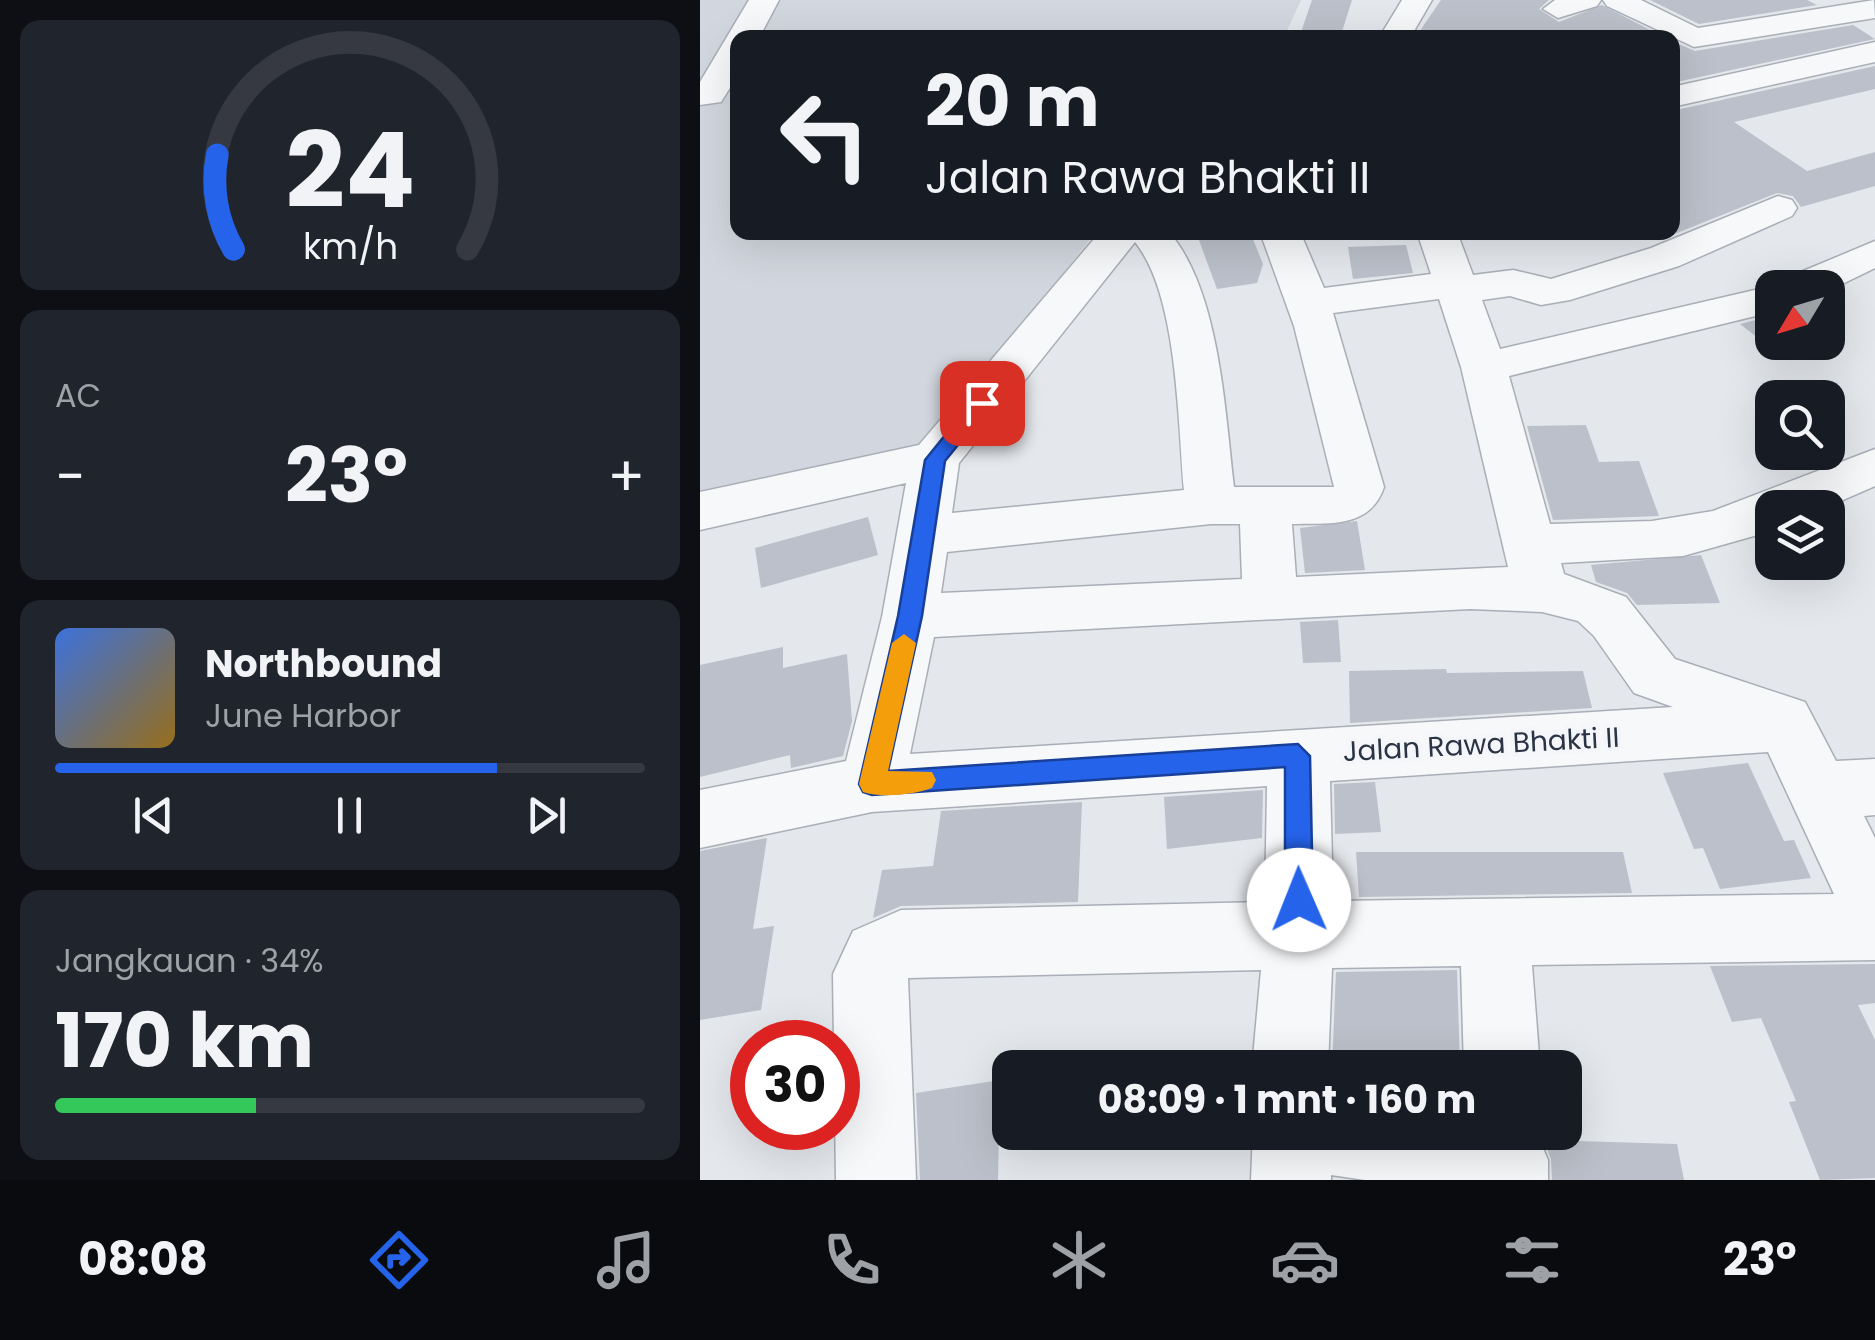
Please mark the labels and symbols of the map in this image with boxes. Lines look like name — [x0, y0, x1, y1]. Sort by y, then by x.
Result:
north arrow — [1755, 270, 1845, 360]
pin — [940, 361, 1025, 446]
street label: Jalan Rawa Bhakti II — [1342, 718, 1620, 771]
position arrow — [1247, 848, 1351, 952]
speed limit sign: 30 — [730, 1020, 860, 1150]

